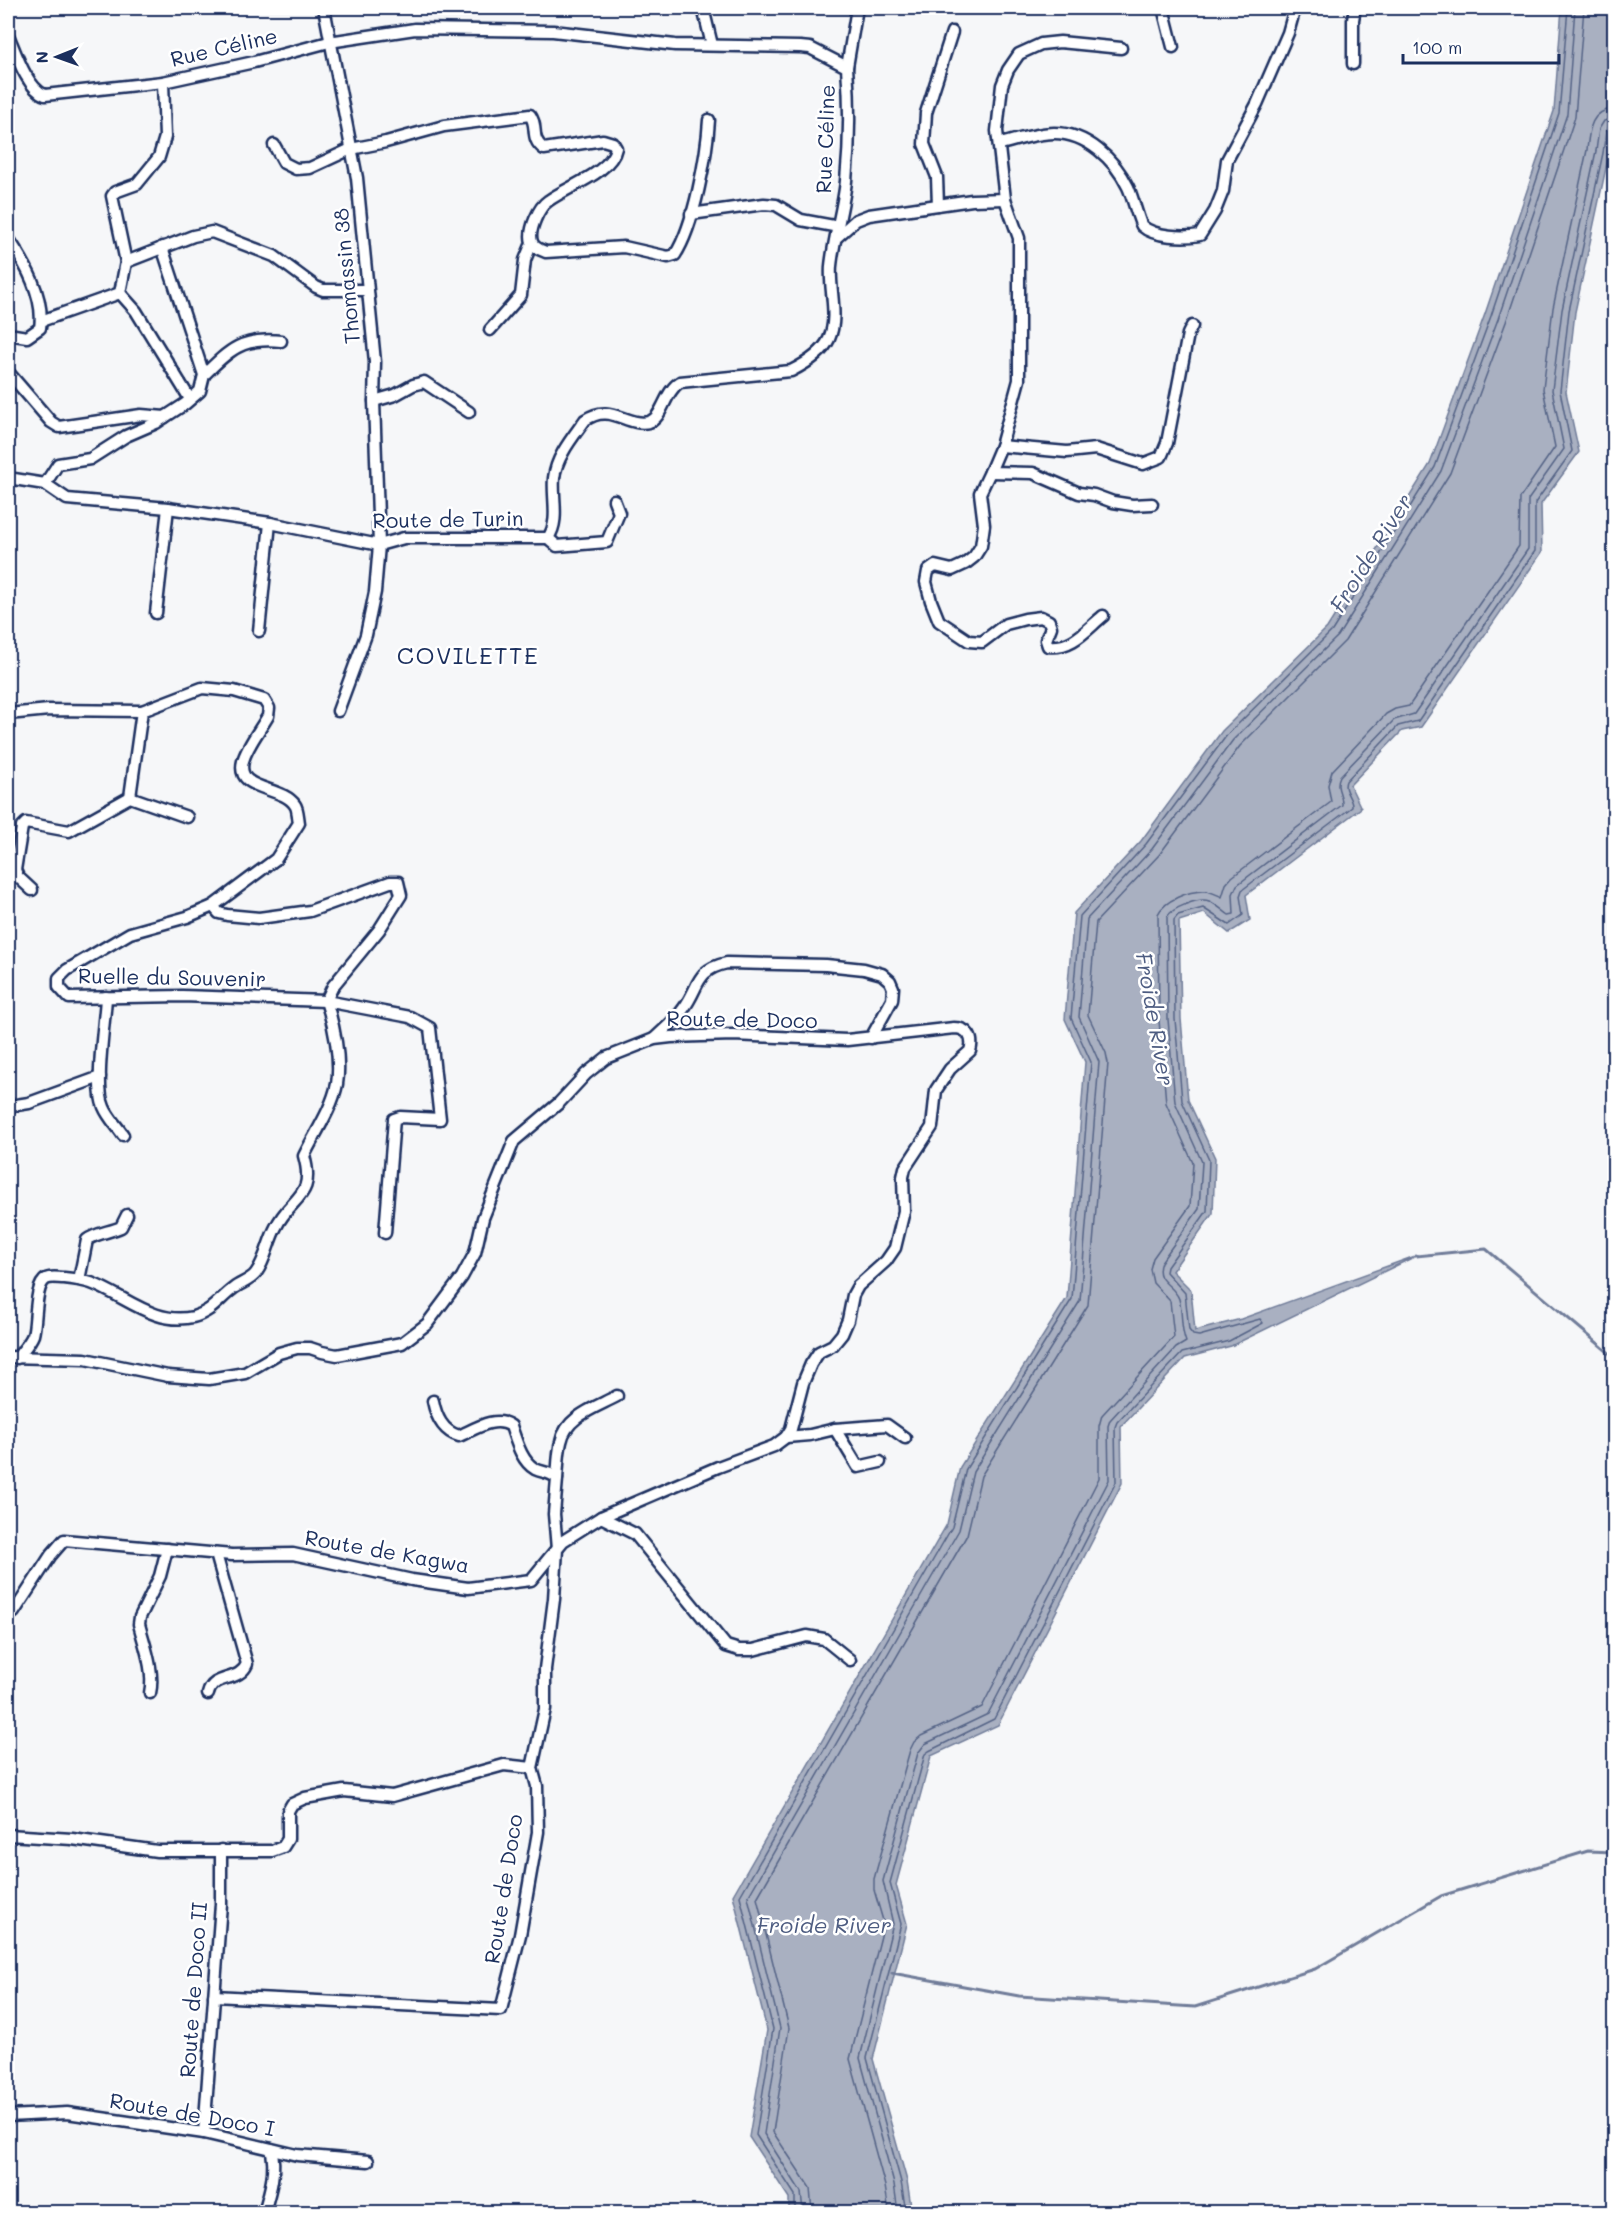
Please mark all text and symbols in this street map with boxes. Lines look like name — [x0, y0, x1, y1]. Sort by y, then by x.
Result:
street label: Rue Céline — [168, 21, 280, 72]
north arrow — [27, 27, 87, 87]
scale bar — [1403, 27, 1559, 65]
text: 100 m — [1412, 35, 1462, 59]
text: N — [31, 51, 52, 64]
street label: Rue Céline — [809, 84, 840, 194]
street label: Thomassin 38 — [326, 207, 365, 345]
water label: Froide River — [1323, 488, 1419, 618]
street label: Route de Turin — [372, 504, 524, 533]
district label: COVILETTE — [397, 639, 539, 670]
water label: Froide River — [1130, 950, 1181, 1088]
street label: Ruelle du Souvenir — [78, 961, 266, 992]
street label: Route de Doco — [666, 1004, 818, 1033]
street label: Route de Kagwa — [303, 1523, 472, 1578]
street label: Route de Doco — [477, 1812, 528, 1965]
street label: Route de Doco II — [173, 1901, 212, 2079]
water label: Froide River — [757, 1910, 891, 1939]
street label: Route de Doco I — [108, 2086, 277, 2141]

